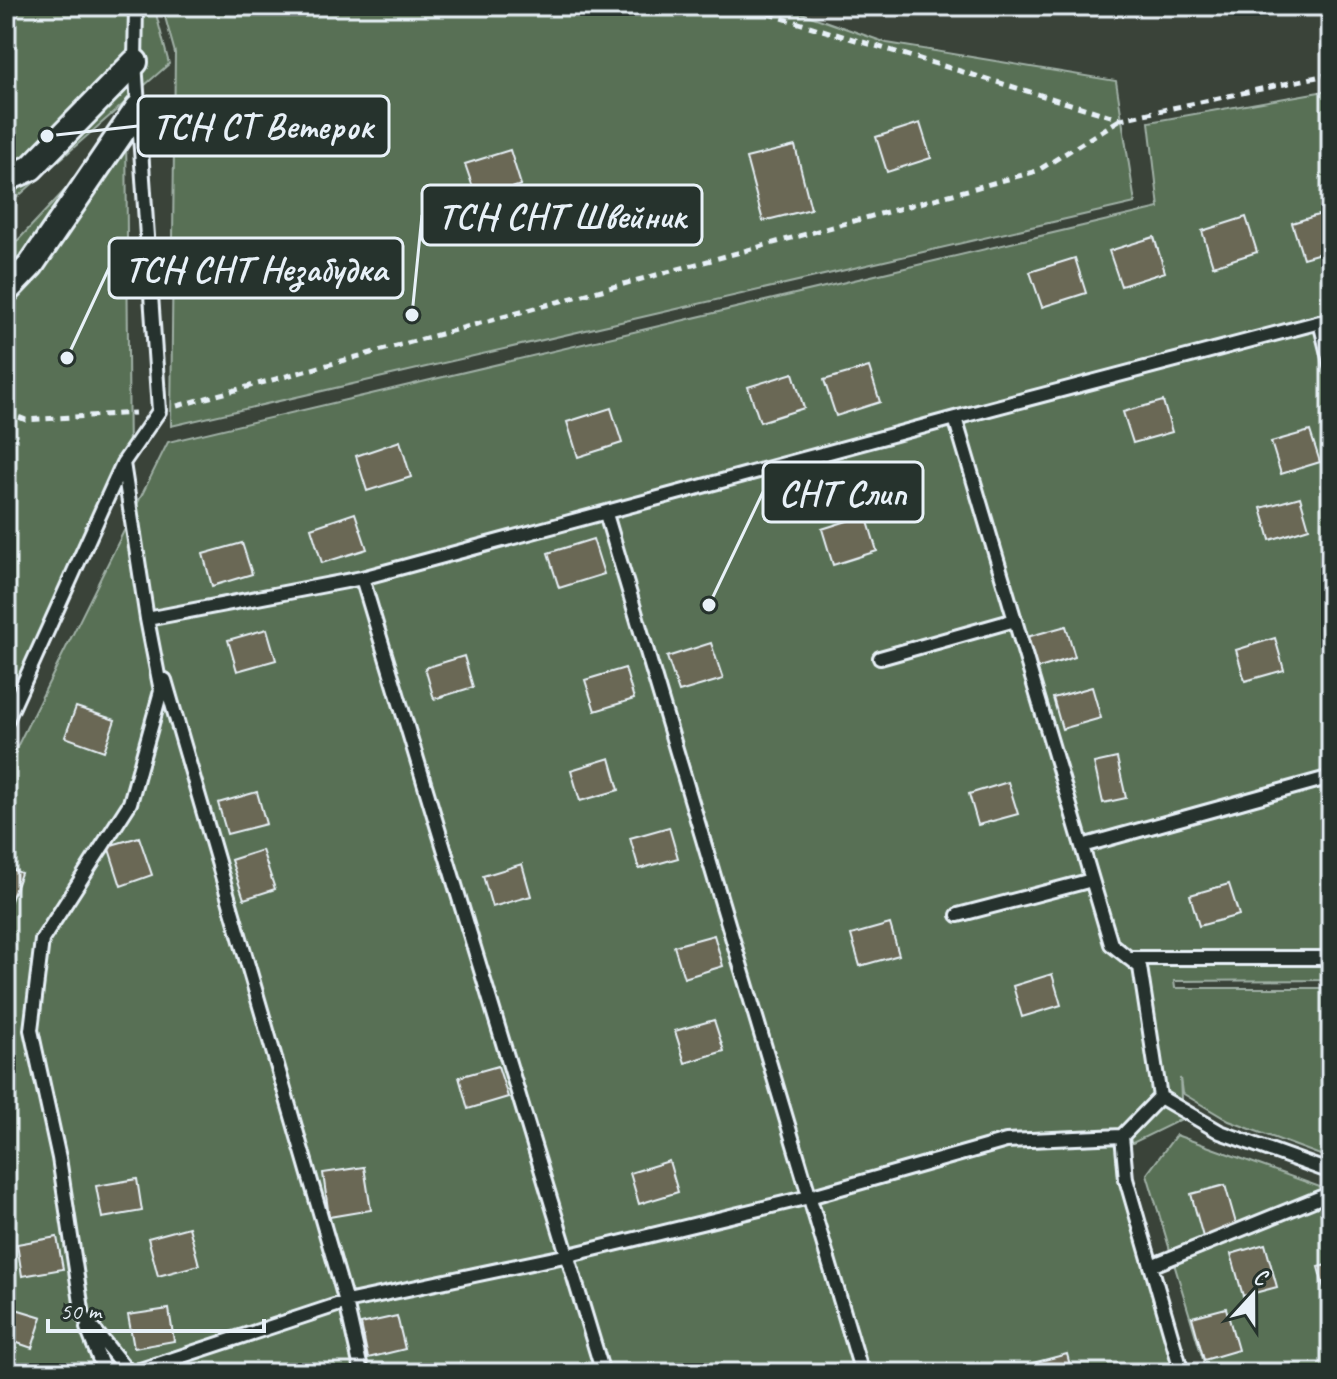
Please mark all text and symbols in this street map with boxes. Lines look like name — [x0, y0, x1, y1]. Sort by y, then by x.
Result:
callout: ТСН СТ Ветерок — [138, 96, 389, 156]
text: ТСН СТ Ветерок — [152, 103, 376, 149]
callout: ТСН СНТ Швейник — [422, 185, 702, 245]
text: ТСН СНТ Швейник — [438, 193, 688, 239]
callout: ТСН СНТ Незабудка — [109, 238, 403, 298]
text: ТСН СНТ Незабудка — [125, 246, 390, 293]
callout: СНТ Слип — [763, 462, 923, 522]
text: СНТ Слип — [779, 470, 908, 516]
north arrow — [1213, 1255, 1293, 1335]
text: С — [1250, 1262, 1273, 1293]
scale bar — [48, 1283, 264, 1333]
text: 50 m — [60, 1296, 103, 1326]

